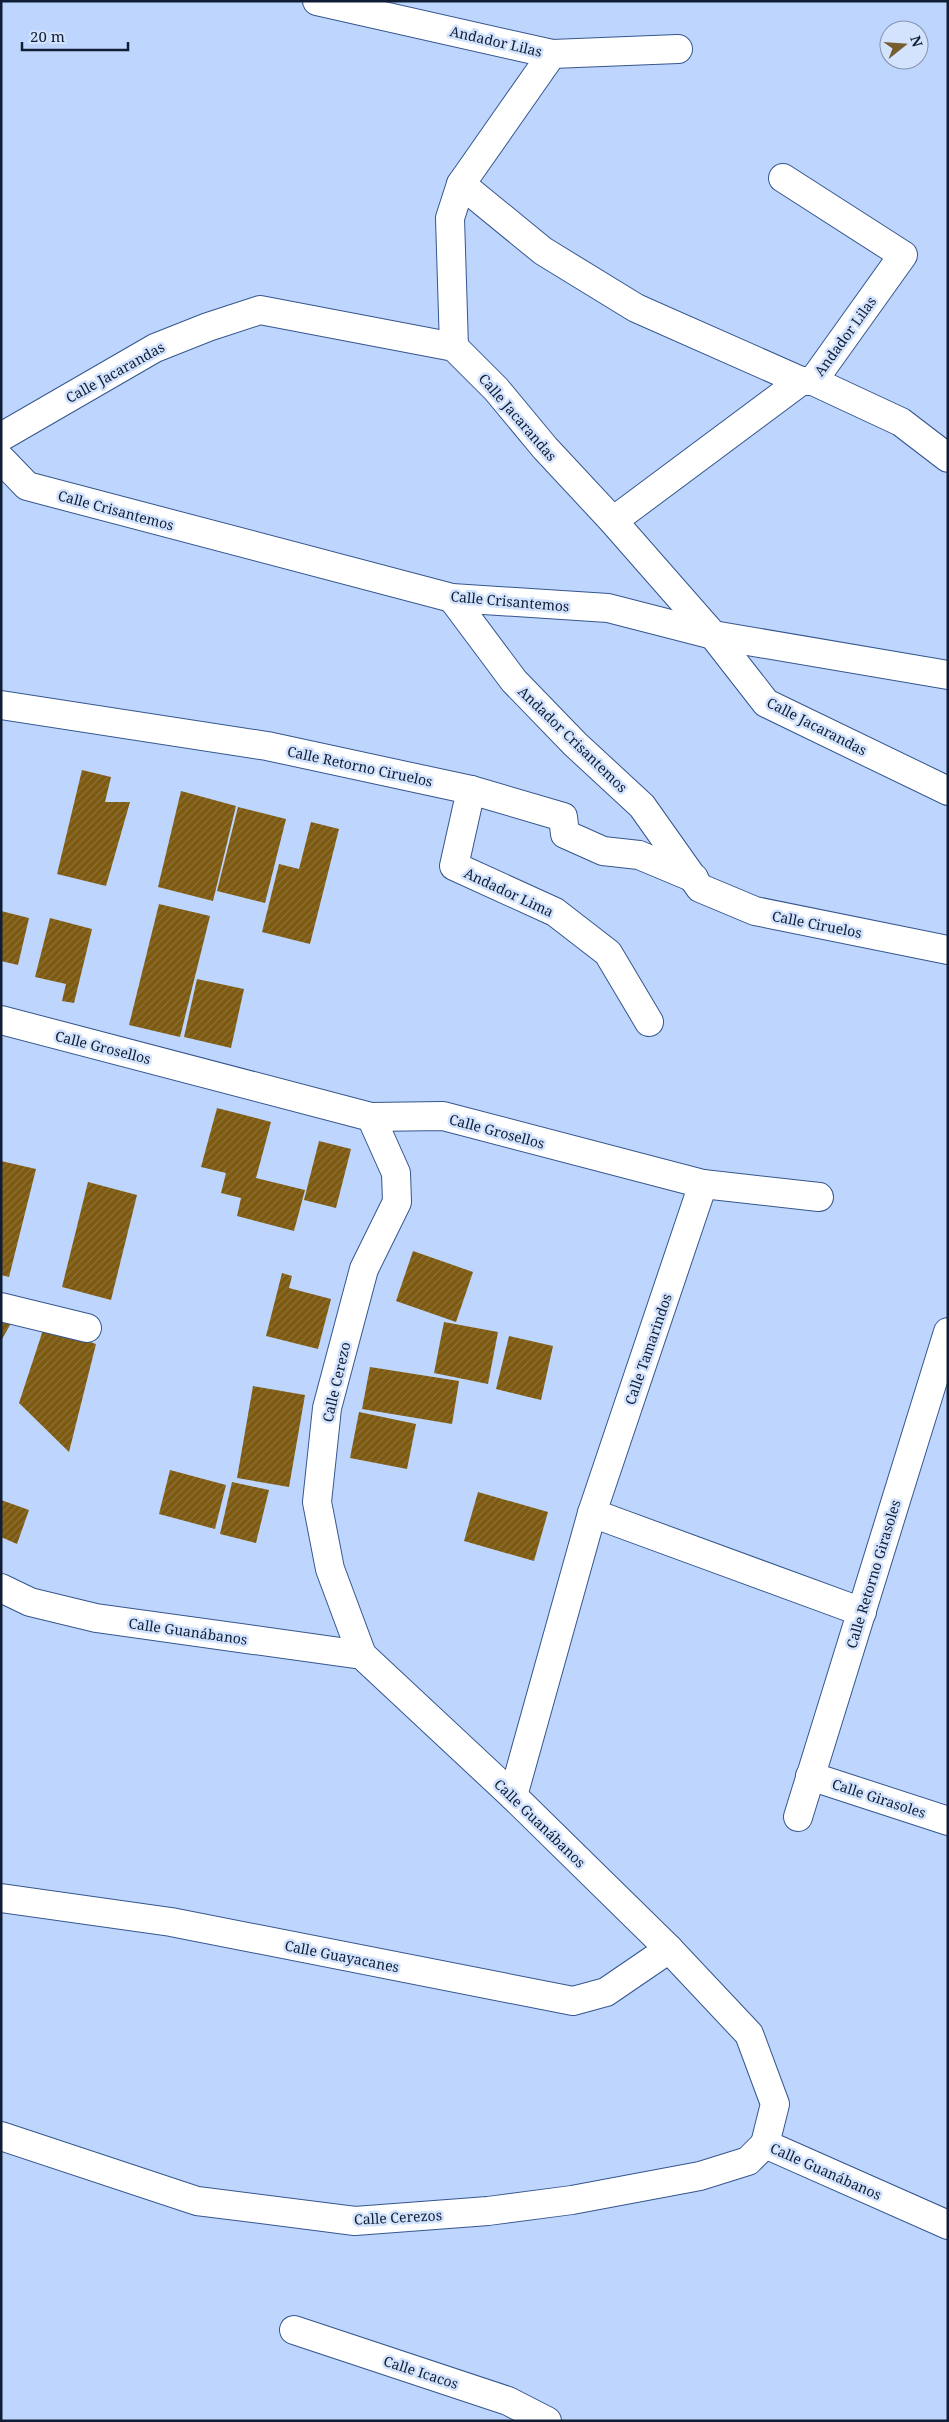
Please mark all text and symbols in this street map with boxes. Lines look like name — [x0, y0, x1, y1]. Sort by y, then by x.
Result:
scale bar — [22, 20, 129, 52]
north arrow — [879, 20, 929, 70]
street label: Andador Lilas — [448, 21, 544, 61]
text: 20 m — [30, 26, 65, 46]
text: N — [906, 33, 928, 49]
street label: Andador Lilas — [810, 292, 880, 380]
street label: Calle Jacarandas — [62, 337, 168, 407]
street label: Calle Jacarandas — [475, 369, 561, 465]
street label: Calle Crisantemos — [56, 485, 176, 535]
street label: Calle Crisantemos — [450, 586, 570, 616]
street label: Andador Crisantemos — [514, 682, 632, 796]
street label: Calle Jacarandas — [764, 693, 870, 759]
street label: Calle Retorno Ciruelos — [286, 741, 434, 791]
street label: Andador Lima — [461, 863, 557, 921]
street label: Calle Ciruelos — [770, 906, 864, 942]
street label: Calle Grosellos — [53, 1026, 153, 1068]
street label: Calle Grosellos — [447, 1109, 547, 1153]
street label: Calle Tamarindos — [620, 1291, 676, 1407]
street label: Calle Cerezo — [318, 1340, 354, 1424]
street label: Calle Retorno Girasoles — [841, 1497, 905, 1651]
street label: Calle Guanábanos — [127, 1613, 249, 1649]
street label: Calle Girasoles — [830, 1774, 928, 1822]
street label: Calle Guanábanos — [490, 1775, 590, 1871]
street label: Calle Guayacanes — [283, 1936, 401, 1976]
street label: Calle Guanábanos — [767, 2138, 885, 2204]
street label: Calle Cerezos — [354, 2205, 442, 2229]
street label: Calle Icacos — [381, 2351, 461, 2393]

